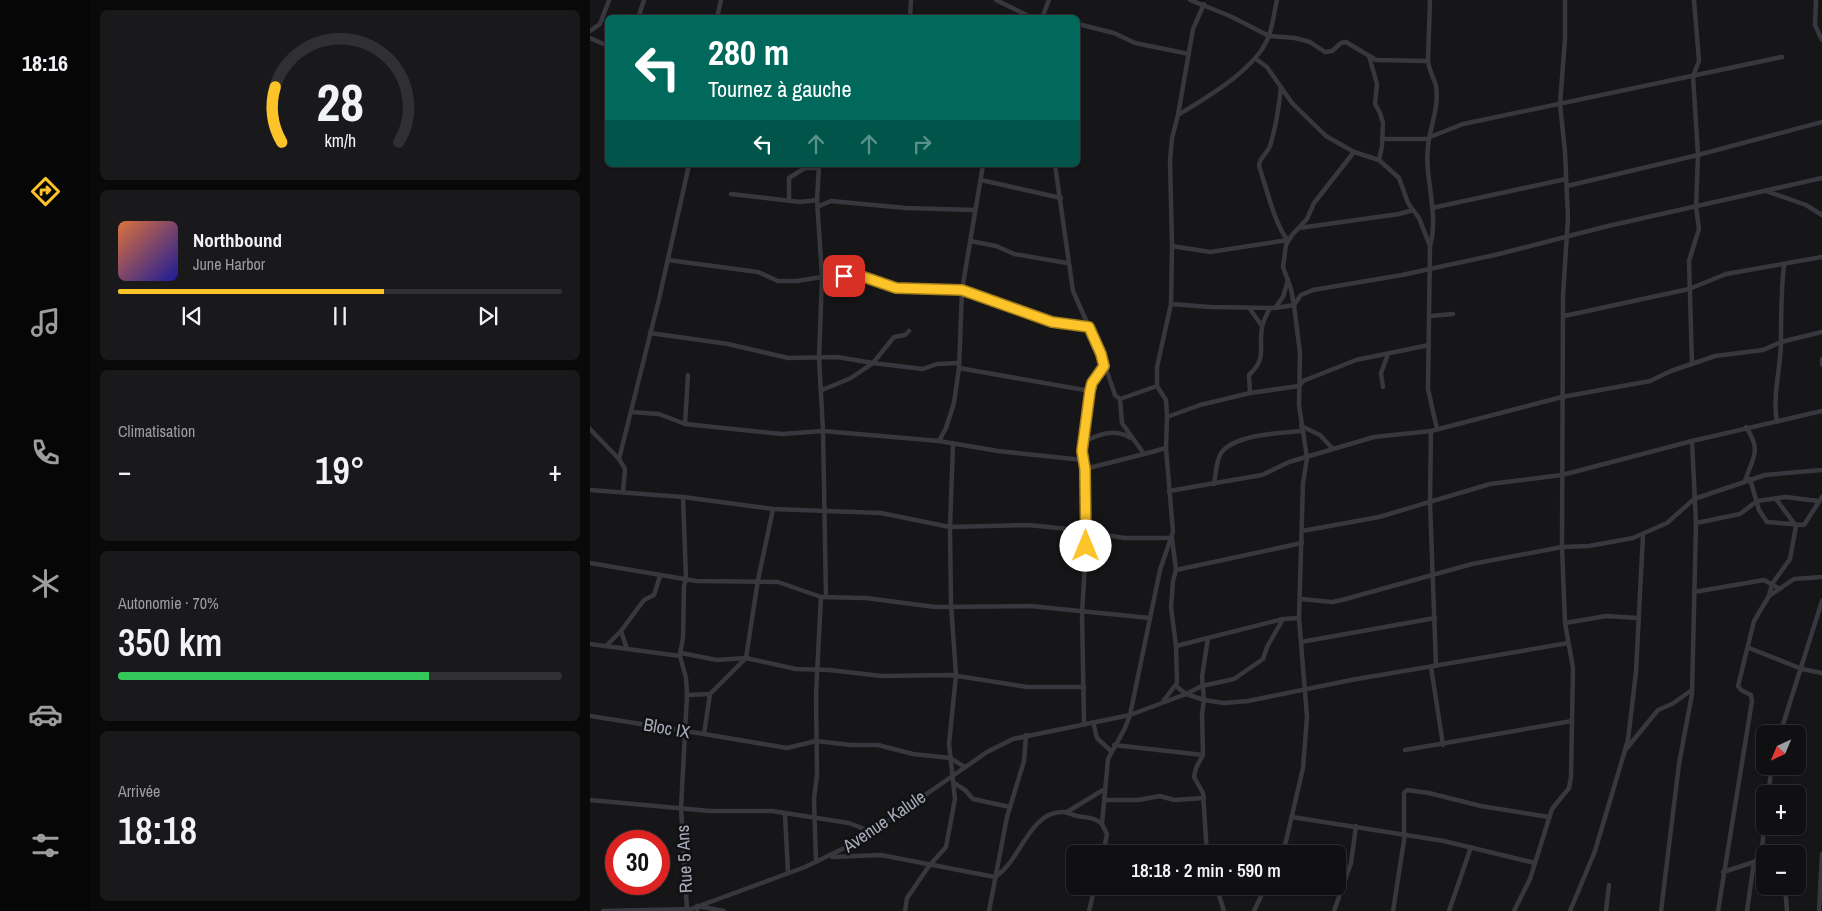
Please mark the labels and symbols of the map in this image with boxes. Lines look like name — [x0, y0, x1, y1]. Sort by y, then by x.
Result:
pin — [823, 255, 865, 297]
position arrow — [1059, 519, 1111, 571]
street label: Bloc IX — [642, 712, 692, 744]
north arrow — [1756, 725, 1806, 775]
street label: Avenue Kalule — [837, 784, 930, 858]
street label: Rue 5 Ans — [670, 824, 698, 894]
speed limit sign: 30 — [605, 830, 670, 895]

